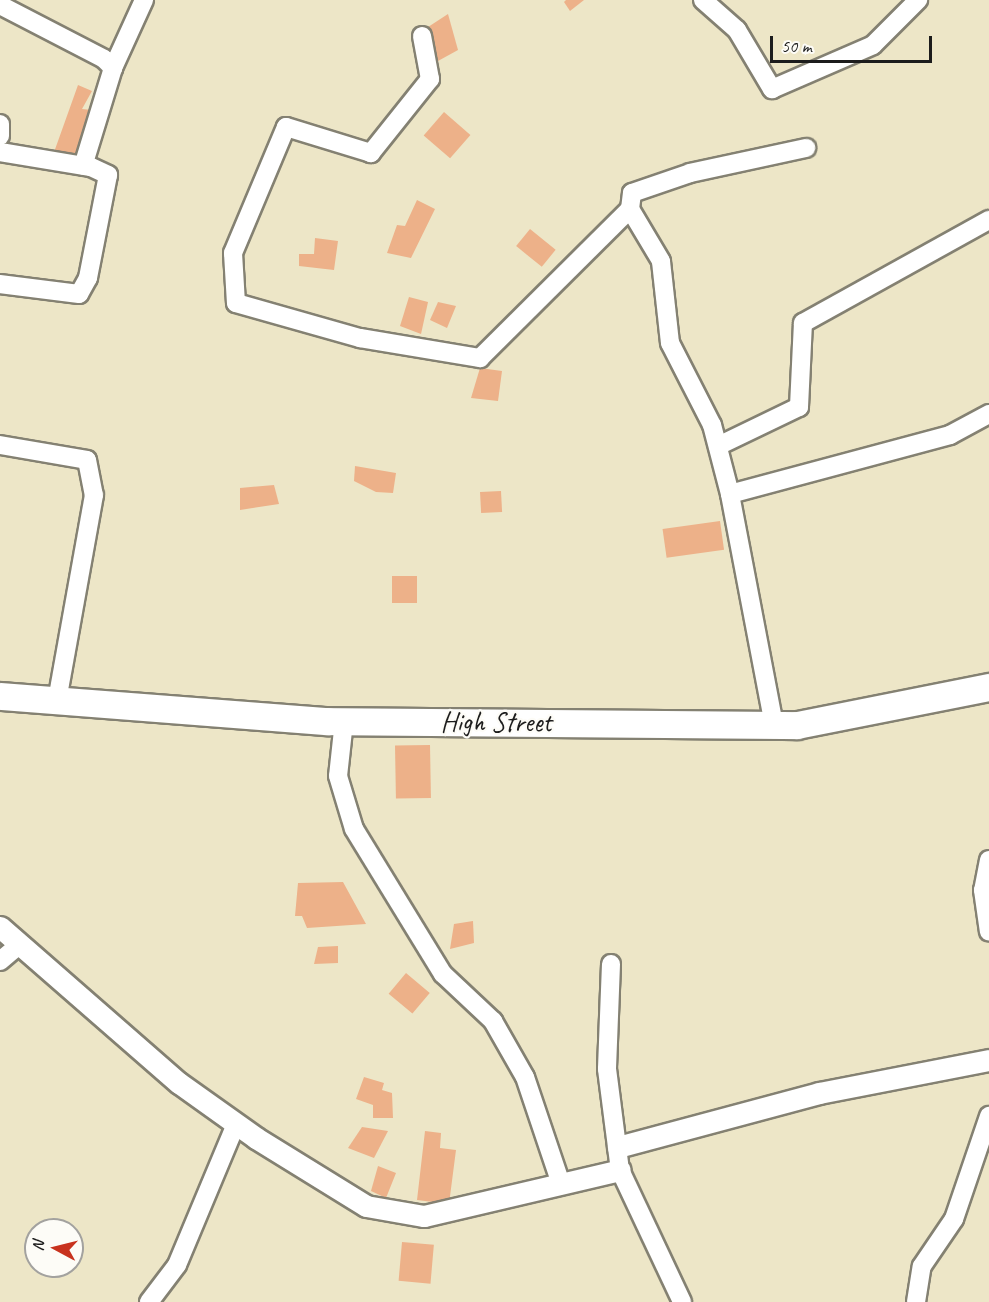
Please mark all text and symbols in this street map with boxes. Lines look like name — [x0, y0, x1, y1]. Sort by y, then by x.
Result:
scale bar — [773, 24, 935, 62]
text: 50 m — [781, 35, 812, 57]
street label: High Street — [440, 705, 552, 739]
north arrow — [24, 1218, 84, 1278]
text: N — [28, 1240, 49, 1252]

